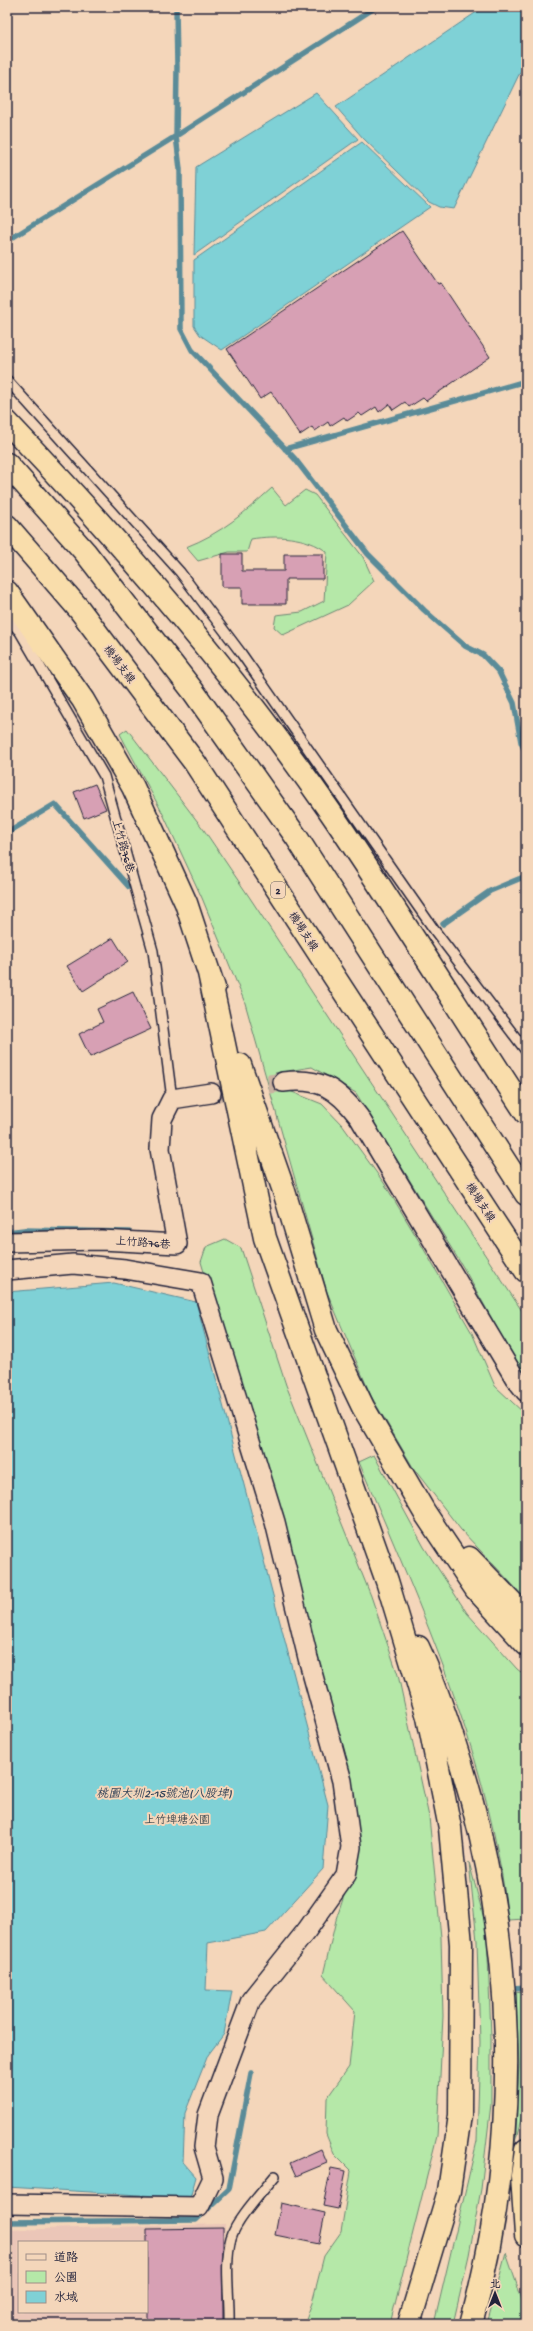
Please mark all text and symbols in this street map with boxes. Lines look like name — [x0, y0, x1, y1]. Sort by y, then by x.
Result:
street label: 機場支線 — [100, 643, 137, 686]
street label: 上竹路76巷 — [109, 818, 136, 875]
road number: 2 — [271, 882, 285, 898]
street label: 機場支線 — [285, 910, 320, 954]
street label: 機場支線 — [462, 1181, 497, 1225]
street label: 上竹路76巷 — [115, 1235, 171, 1252]
water label: 桃園大圳2-15號池(八股埤) — [96, 1787, 232, 1802]
park label: 上竹埤塘公園 — [144, 1814, 210, 1827]
legend — [18, 2241, 148, 2313]
text: 道路 — [54, 2251, 78, 2266]
text: 公園 — [54, 2271, 78, 2286]
north arrow — [475, 2273, 515, 2313]
text: 北 — [490, 2279, 501, 2291]
text: 水域 — [54, 2291, 78, 2306]

